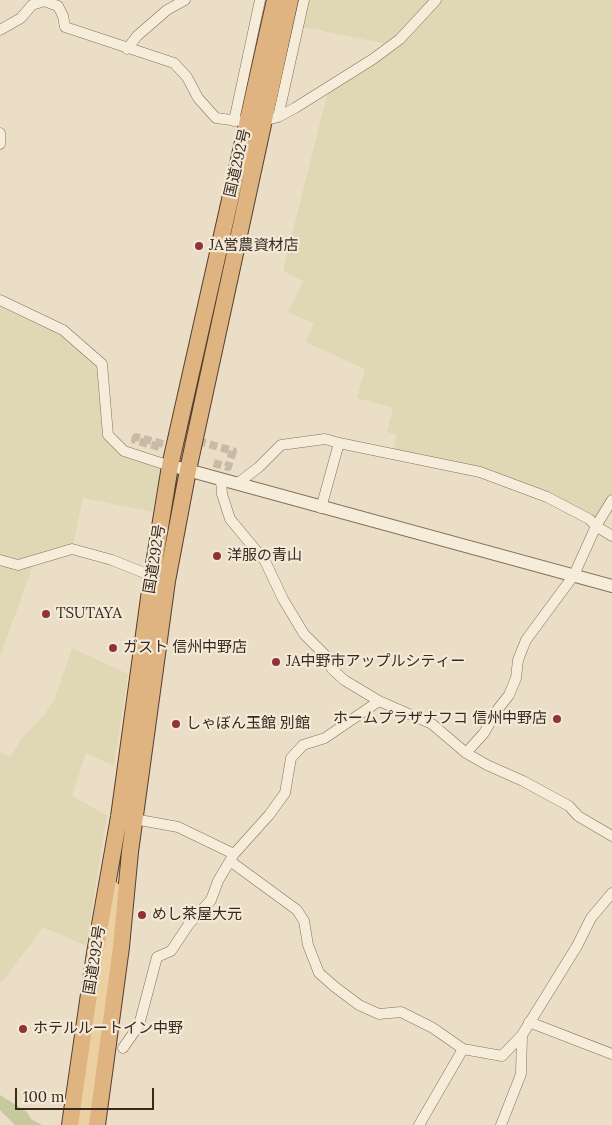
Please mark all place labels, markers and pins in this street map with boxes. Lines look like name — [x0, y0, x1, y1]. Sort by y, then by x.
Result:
place label: JA営農資材店 — [209, 237, 299, 255]
marker: JA営農資材店 — [193, 240, 205, 252]
place label: 洋服の青山 — [227, 547, 302, 565]
marker: 洋服の青山 — [211, 550, 223, 562]
place label: TSUTAYA — [56, 605, 122, 623]
marker: TSUTAYA — [40, 608, 52, 620]
place label: ガスト 信州中野店 — [123, 639, 247, 657]
marker: ガスト 信州中野店 — [107, 642, 119, 654]
place label: JA中野市アップルシティー — [286, 653, 466, 671]
marker: JA中野市アップルシティー — [270, 656, 282, 668]
place label: ホームプラザナフコ 信州中野店 — [333, 710, 547, 728]
marker: ホームプラザナフコ 信州中野店 — [551, 713, 563, 725]
place label: しゃぼん玉館 別館 — [186, 715, 310, 733]
marker: しゃぼん玉館 別館 — [170, 718, 182, 730]
place label: めし茶屋大元 — [152, 906, 242, 924]
marker: めし茶屋大元 — [136, 909, 148, 921]
place label: ホテルルートイン中野 — [33, 1020, 183, 1038]
marker: ホテルルートイン中野 — [17, 1023, 29, 1035]

